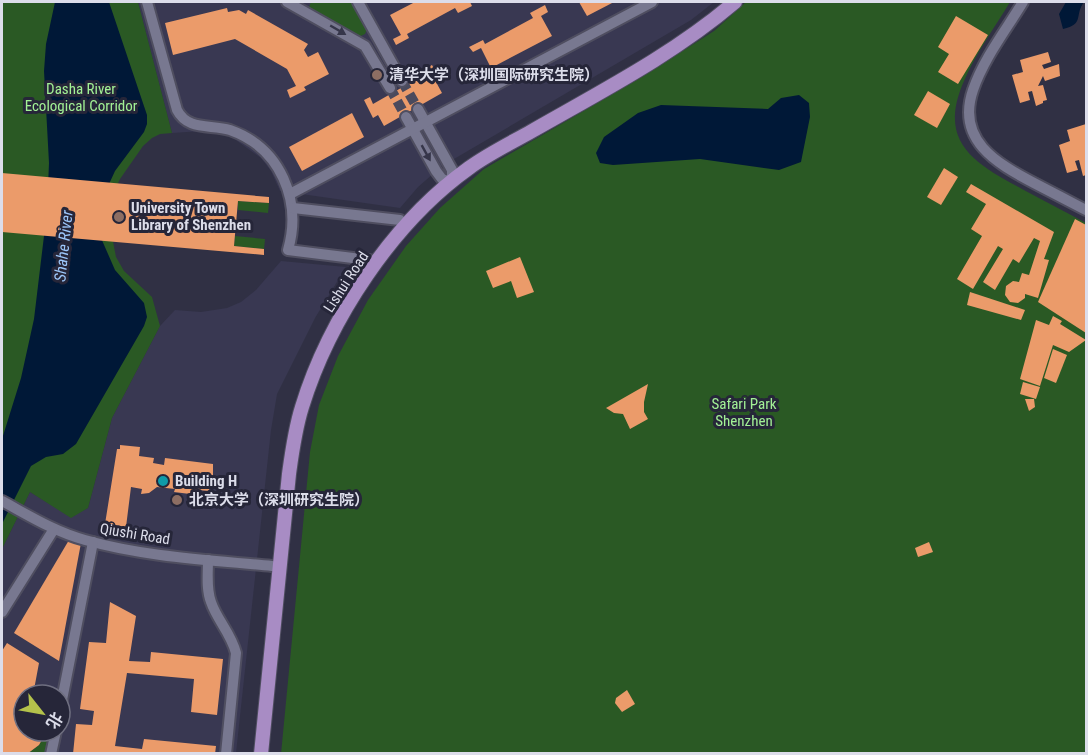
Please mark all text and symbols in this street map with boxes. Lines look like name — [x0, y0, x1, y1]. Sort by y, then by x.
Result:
one-way arrow — [330, 25, 346, 36]
place label: 清华大学（深圳国际研究生院） — [389, 66, 599, 84]
marker: 清华大学（深圳国际研究生院） — [370, 68, 384, 82]
park label: Dasha River Ecological Corridor — [25, 80, 138, 115]
one-way arrow — [421, 145, 431, 162]
place label: University Town Library of Shenzhen — [131, 199, 251, 234]
water label: Shahe River — [50, 208, 77, 283]
marker: University Town Library of Shenzhen — [112, 210, 126, 224]
street label: Lishui Road — [320, 248, 372, 316]
park label: Safari Park Shenzhen — [711, 395, 777, 430]
place label: Building H — [175, 472, 237, 490]
marker: Building H — [156, 474, 170, 488]
place label: 北京大学（深圳研究生院） — [189, 491, 369, 509]
marker: 北京大学（深圳研究生院） — [170, 493, 184, 507]
street label: Qiushi Road — [99, 520, 171, 548]
north arrow — [12, 683, 72, 743]
text: 北 — [42, 709, 67, 732]

